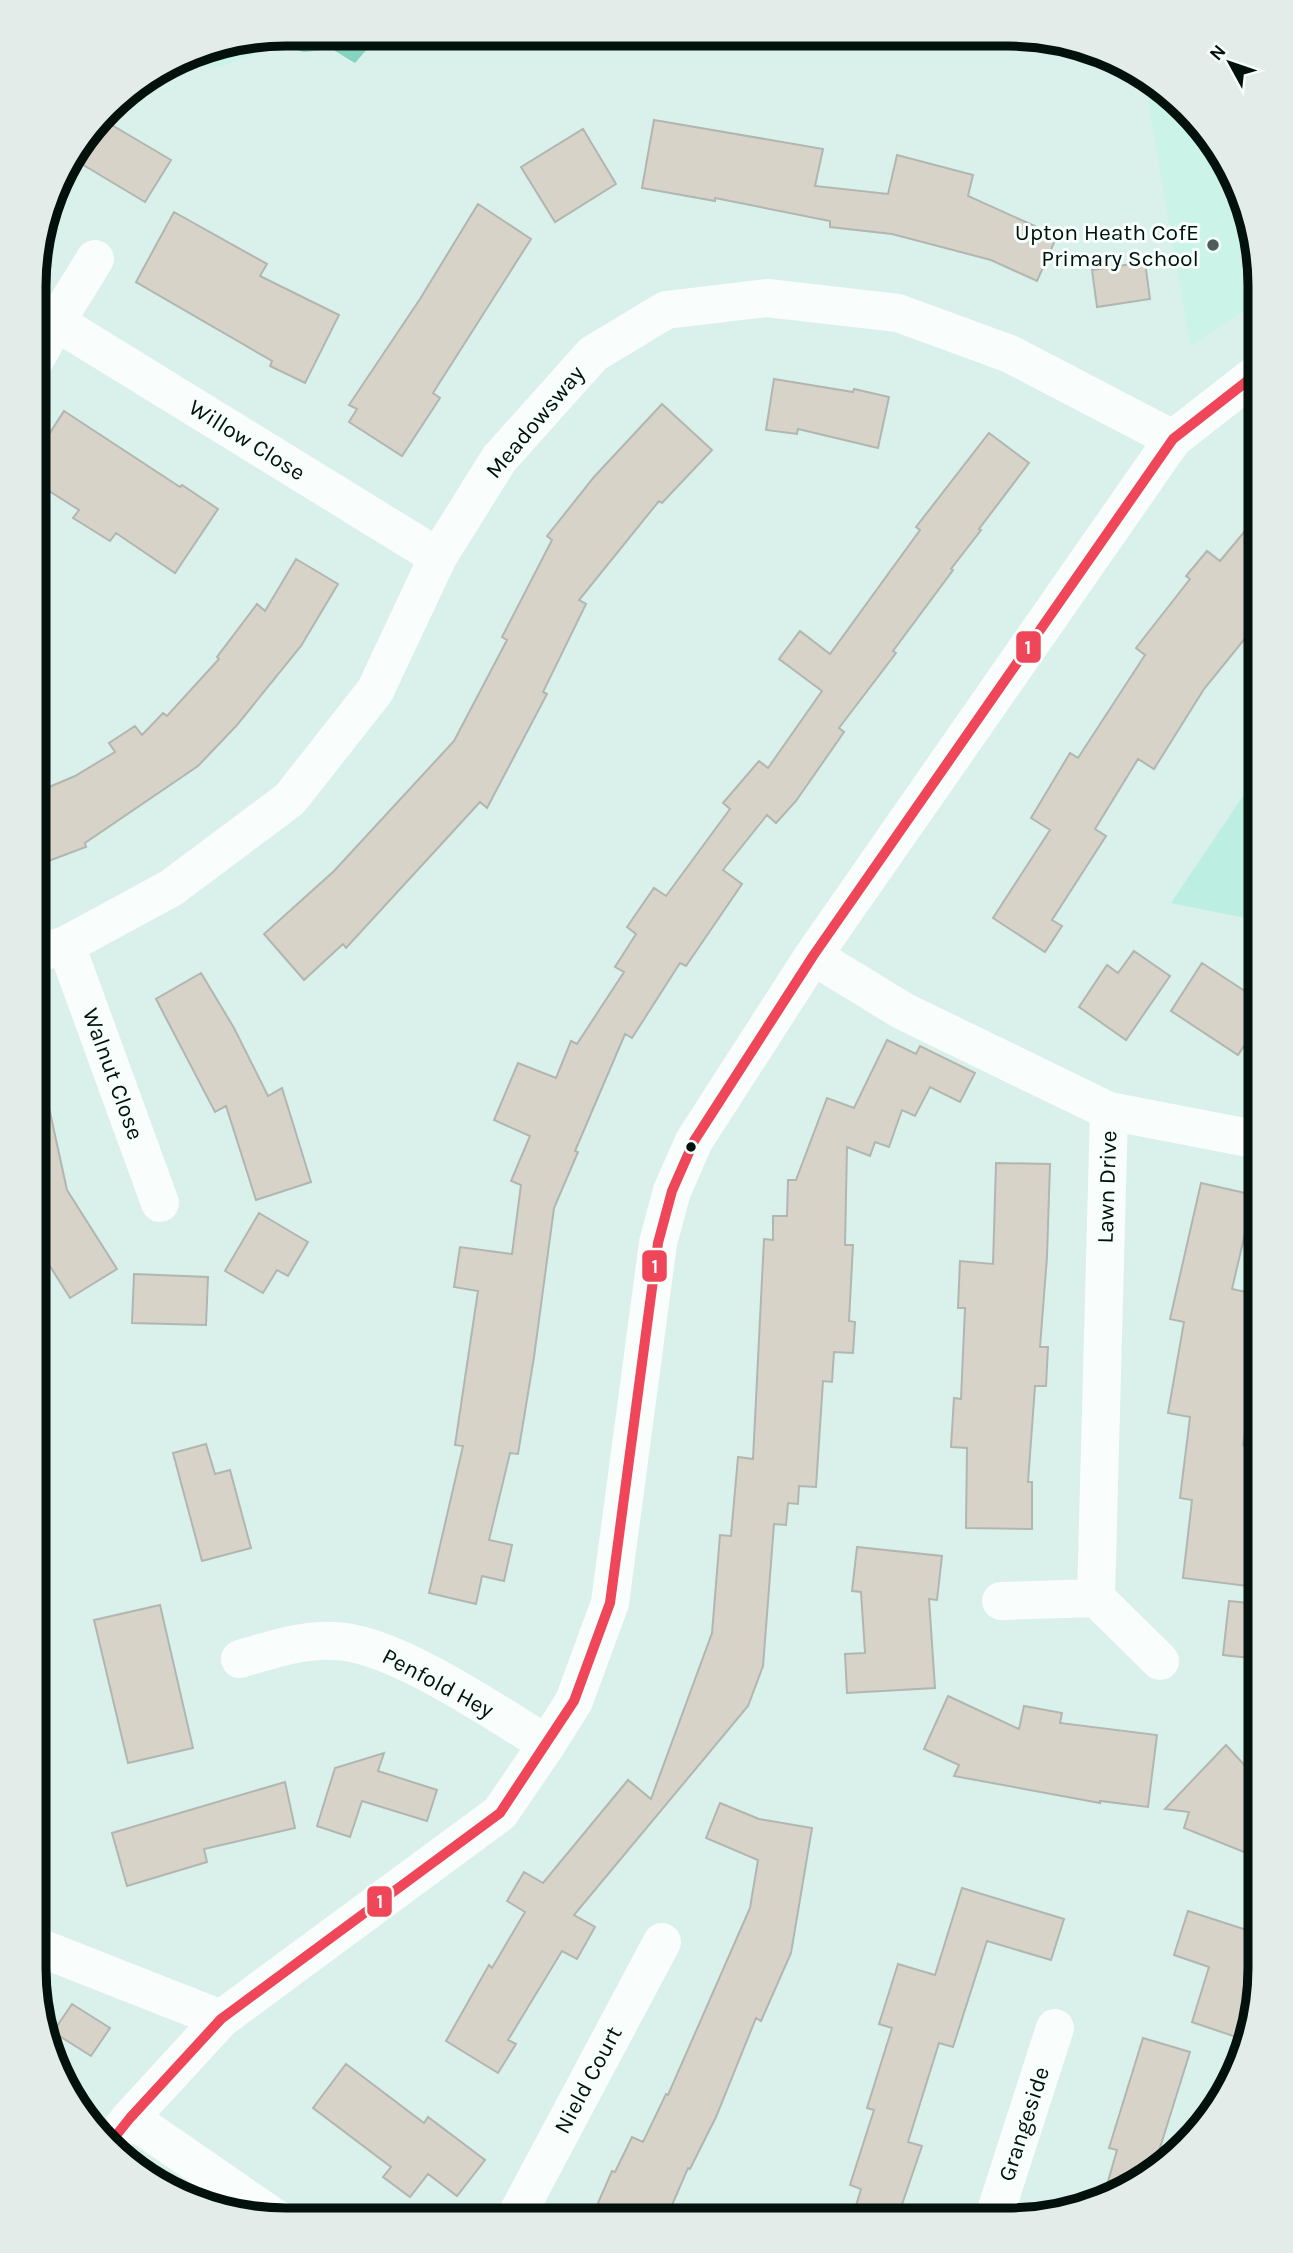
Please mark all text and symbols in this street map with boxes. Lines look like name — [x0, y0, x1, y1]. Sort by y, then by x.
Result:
north arrow — [1195, 28, 1265, 98]
text: N — [1205, 40, 1231, 65]
place label: Upton Heath CofE Primary School — [1015, 219, 1199, 272]
marker: Upton Heath CofE Primary School — [1205, 237, 1221, 253]
street label: Meadowsway — [480, 360, 590, 484]
street label: Willow Close — [184, 394, 310, 486]
line badge: 1 — [1015, 630, 1042, 664]
text: 1 — [1025, 637, 1031, 659]
street label: Walnut Close — [77, 1005, 149, 1143]
street label: Lawn Drive — [1092, 1130, 1122, 1244]
unlabelled marker — [684, 1140, 698, 1154]
line badge: 1 — [641, 1249, 668, 1283]
text: 1 — [652, 1256, 658, 1278]
street label: Penfold Hey — [378, 1642, 499, 1724]
line badge: 1 — [366, 1885, 393, 1918]
text: 1 — [377, 1891, 383, 1913]
street label: Nield Court — [549, 2021, 628, 2138]
street label: Grangeside — [993, 2063, 1055, 2185]

